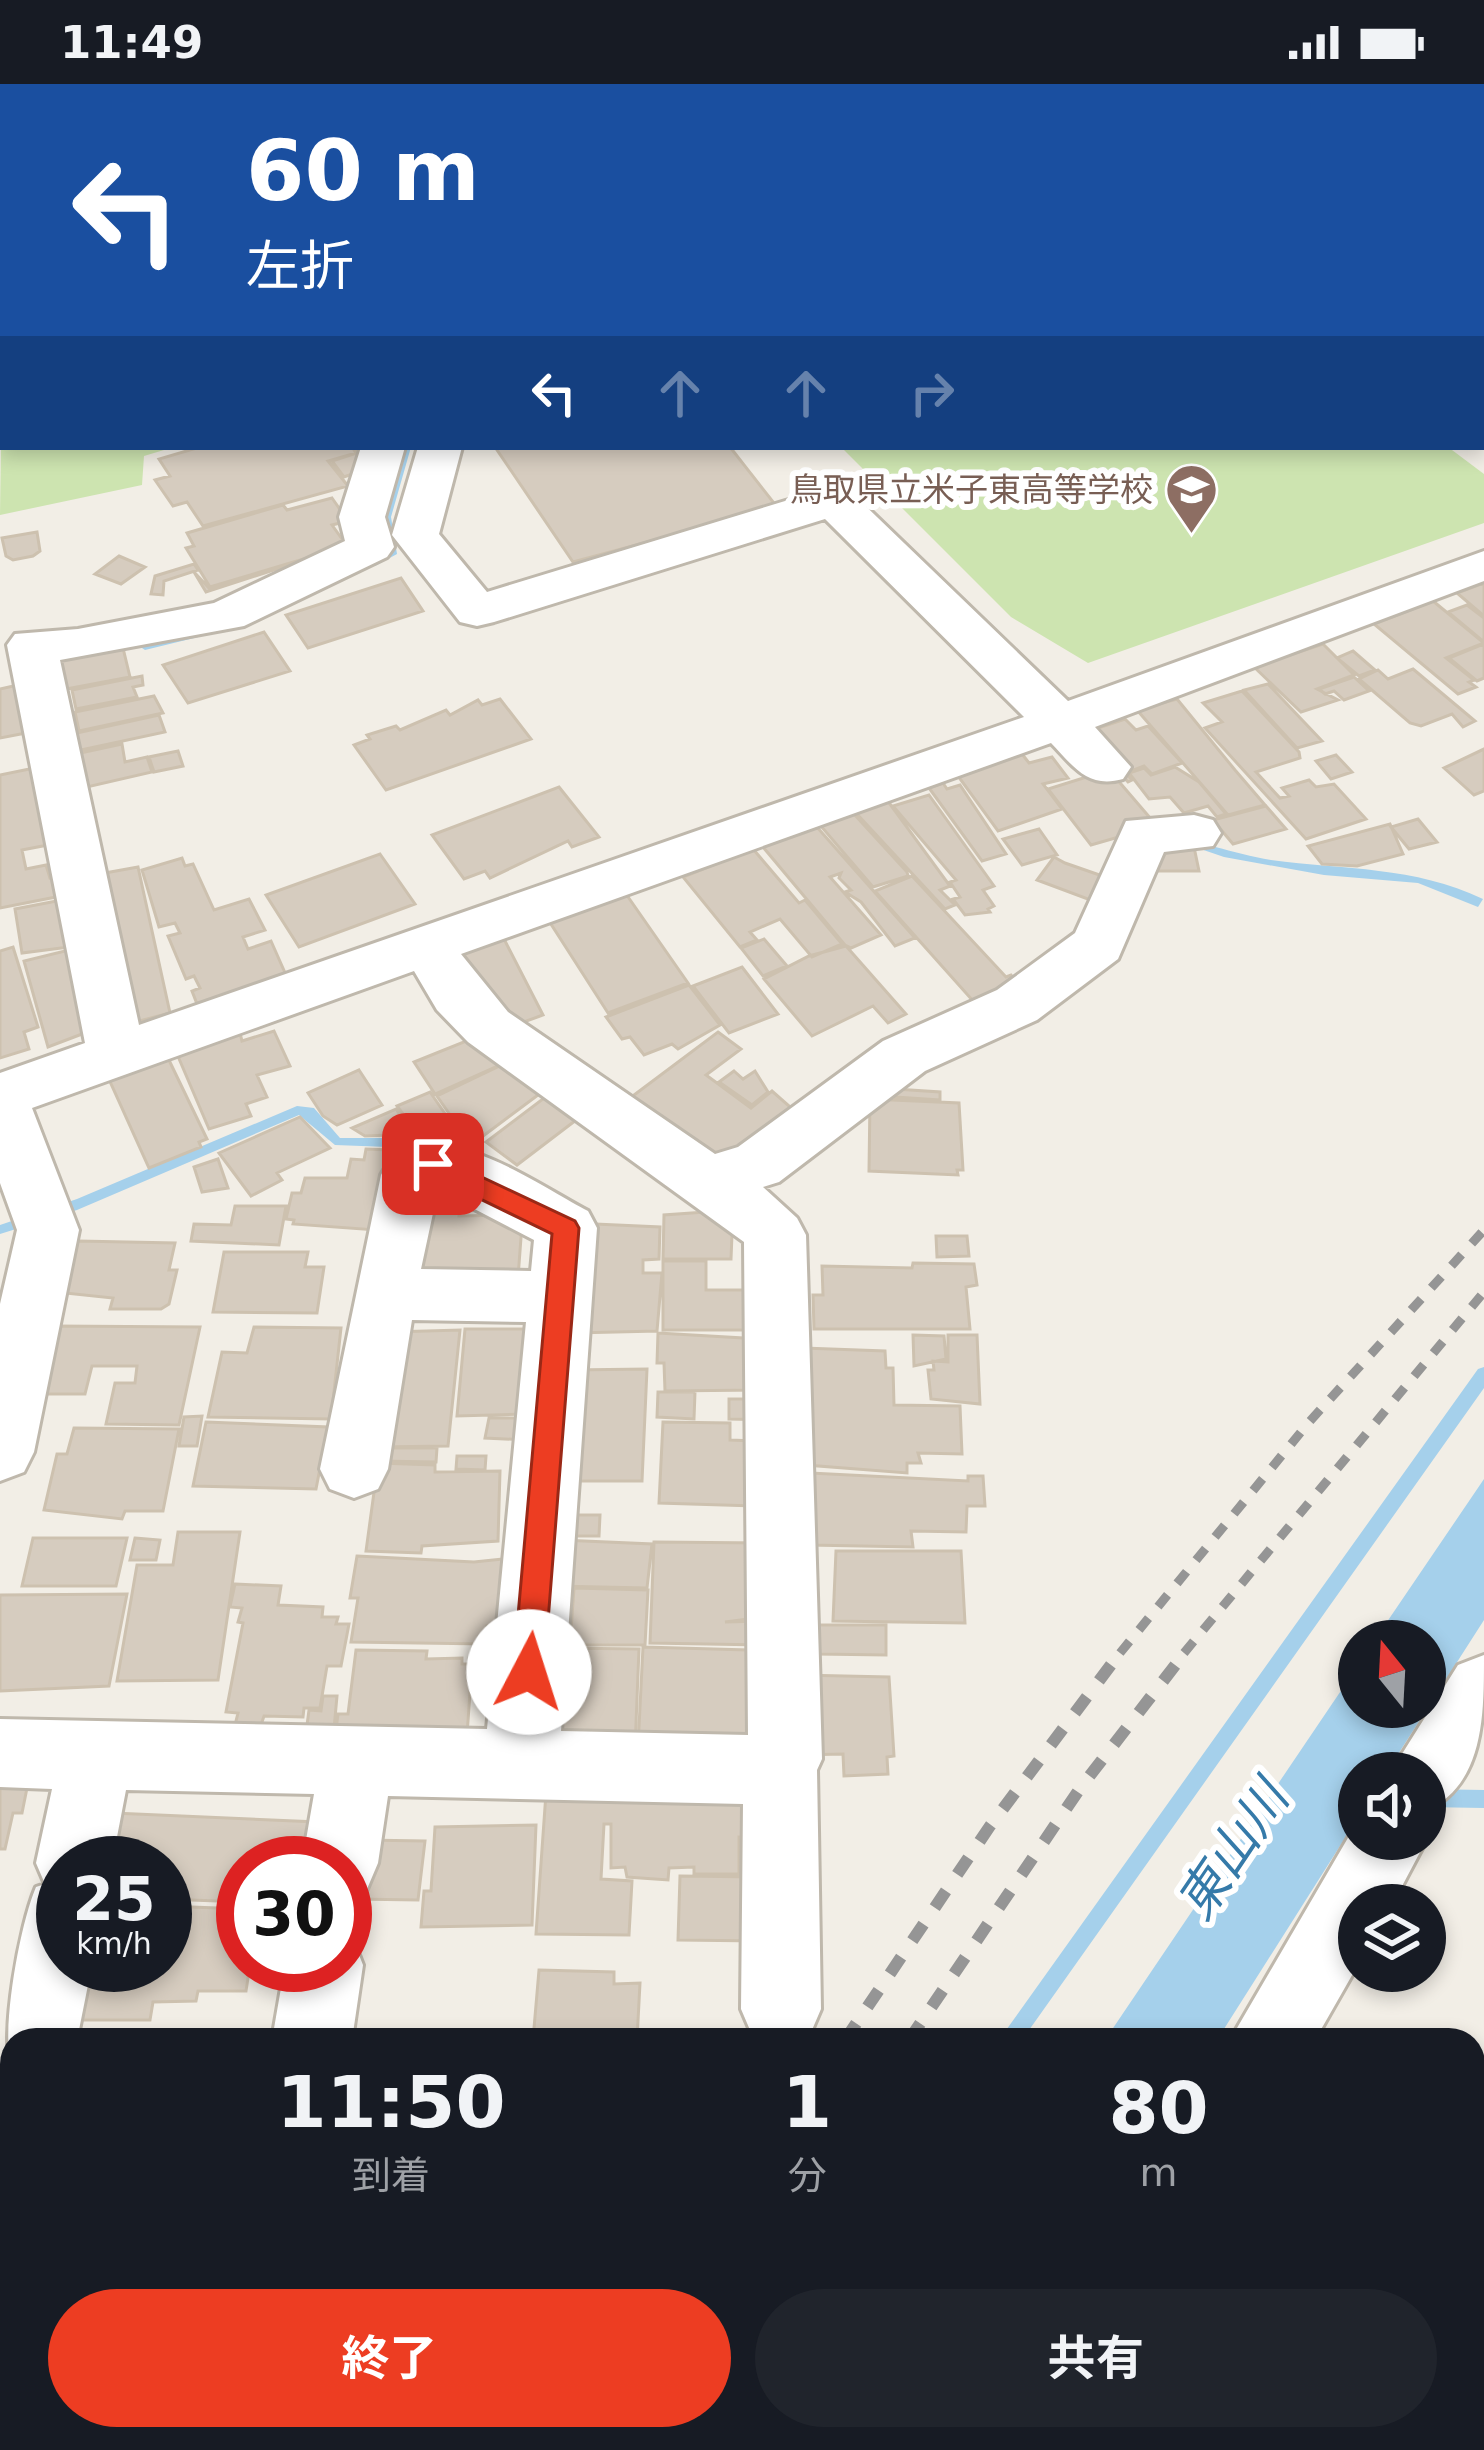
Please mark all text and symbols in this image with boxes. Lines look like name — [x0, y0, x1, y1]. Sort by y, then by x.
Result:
text: 11:49 — [60, 16, 203, 69]
text: 60 m — [246, 122, 480, 220]
icon: left — [48, 132, 204, 288]
text: 左折 — [246, 235, 354, 298]
icon: left — [521, 360, 587, 426]
icon: ahead — [647, 360, 713, 426]
icon: ahead — [773, 360, 839, 426]
icon: right — [899, 360, 965, 426]
school or university icon: 鳥取県立米子東高等学校 — [1164, 461, 1220, 535]
place label: 鳥取県立米子東高等学校 — [790, 470, 1153, 509]
pin — [382, 1113, 484, 1215]
icon: arrive — [400, 1131, 466, 1197]
position arrow — [466, 1609, 592, 1735]
north arrow — [1338, 1620, 1446, 1728]
map controls — [1338, 1620, 1446, 1992]
button: sound — [1338, 1752, 1446, 1860]
water label: 東山川 — [1165, 1766, 1302, 1930]
speed limit sign: 30 — [216, 1836, 372, 1992]
text: 25 — [72, 1864, 156, 1934]
button: layers — [1338, 1884, 1446, 1992]
text: km/h — [76, 1926, 152, 1961]
text: 11:50 — [276, 2060, 506, 2144]
text: 1 — [782, 2060, 832, 2144]
text: 80 — [1108, 2066, 1209, 2150]
text: m — [1140, 2150, 1178, 2195]
text: 到着 — [352, 2153, 430, 2198]
text: 分 — [787, 2153, 827, 2198]
button: 終了 — [48, 2289, 731, 2427]
button: 共有 — [755, 2289, 1437, 2427]

